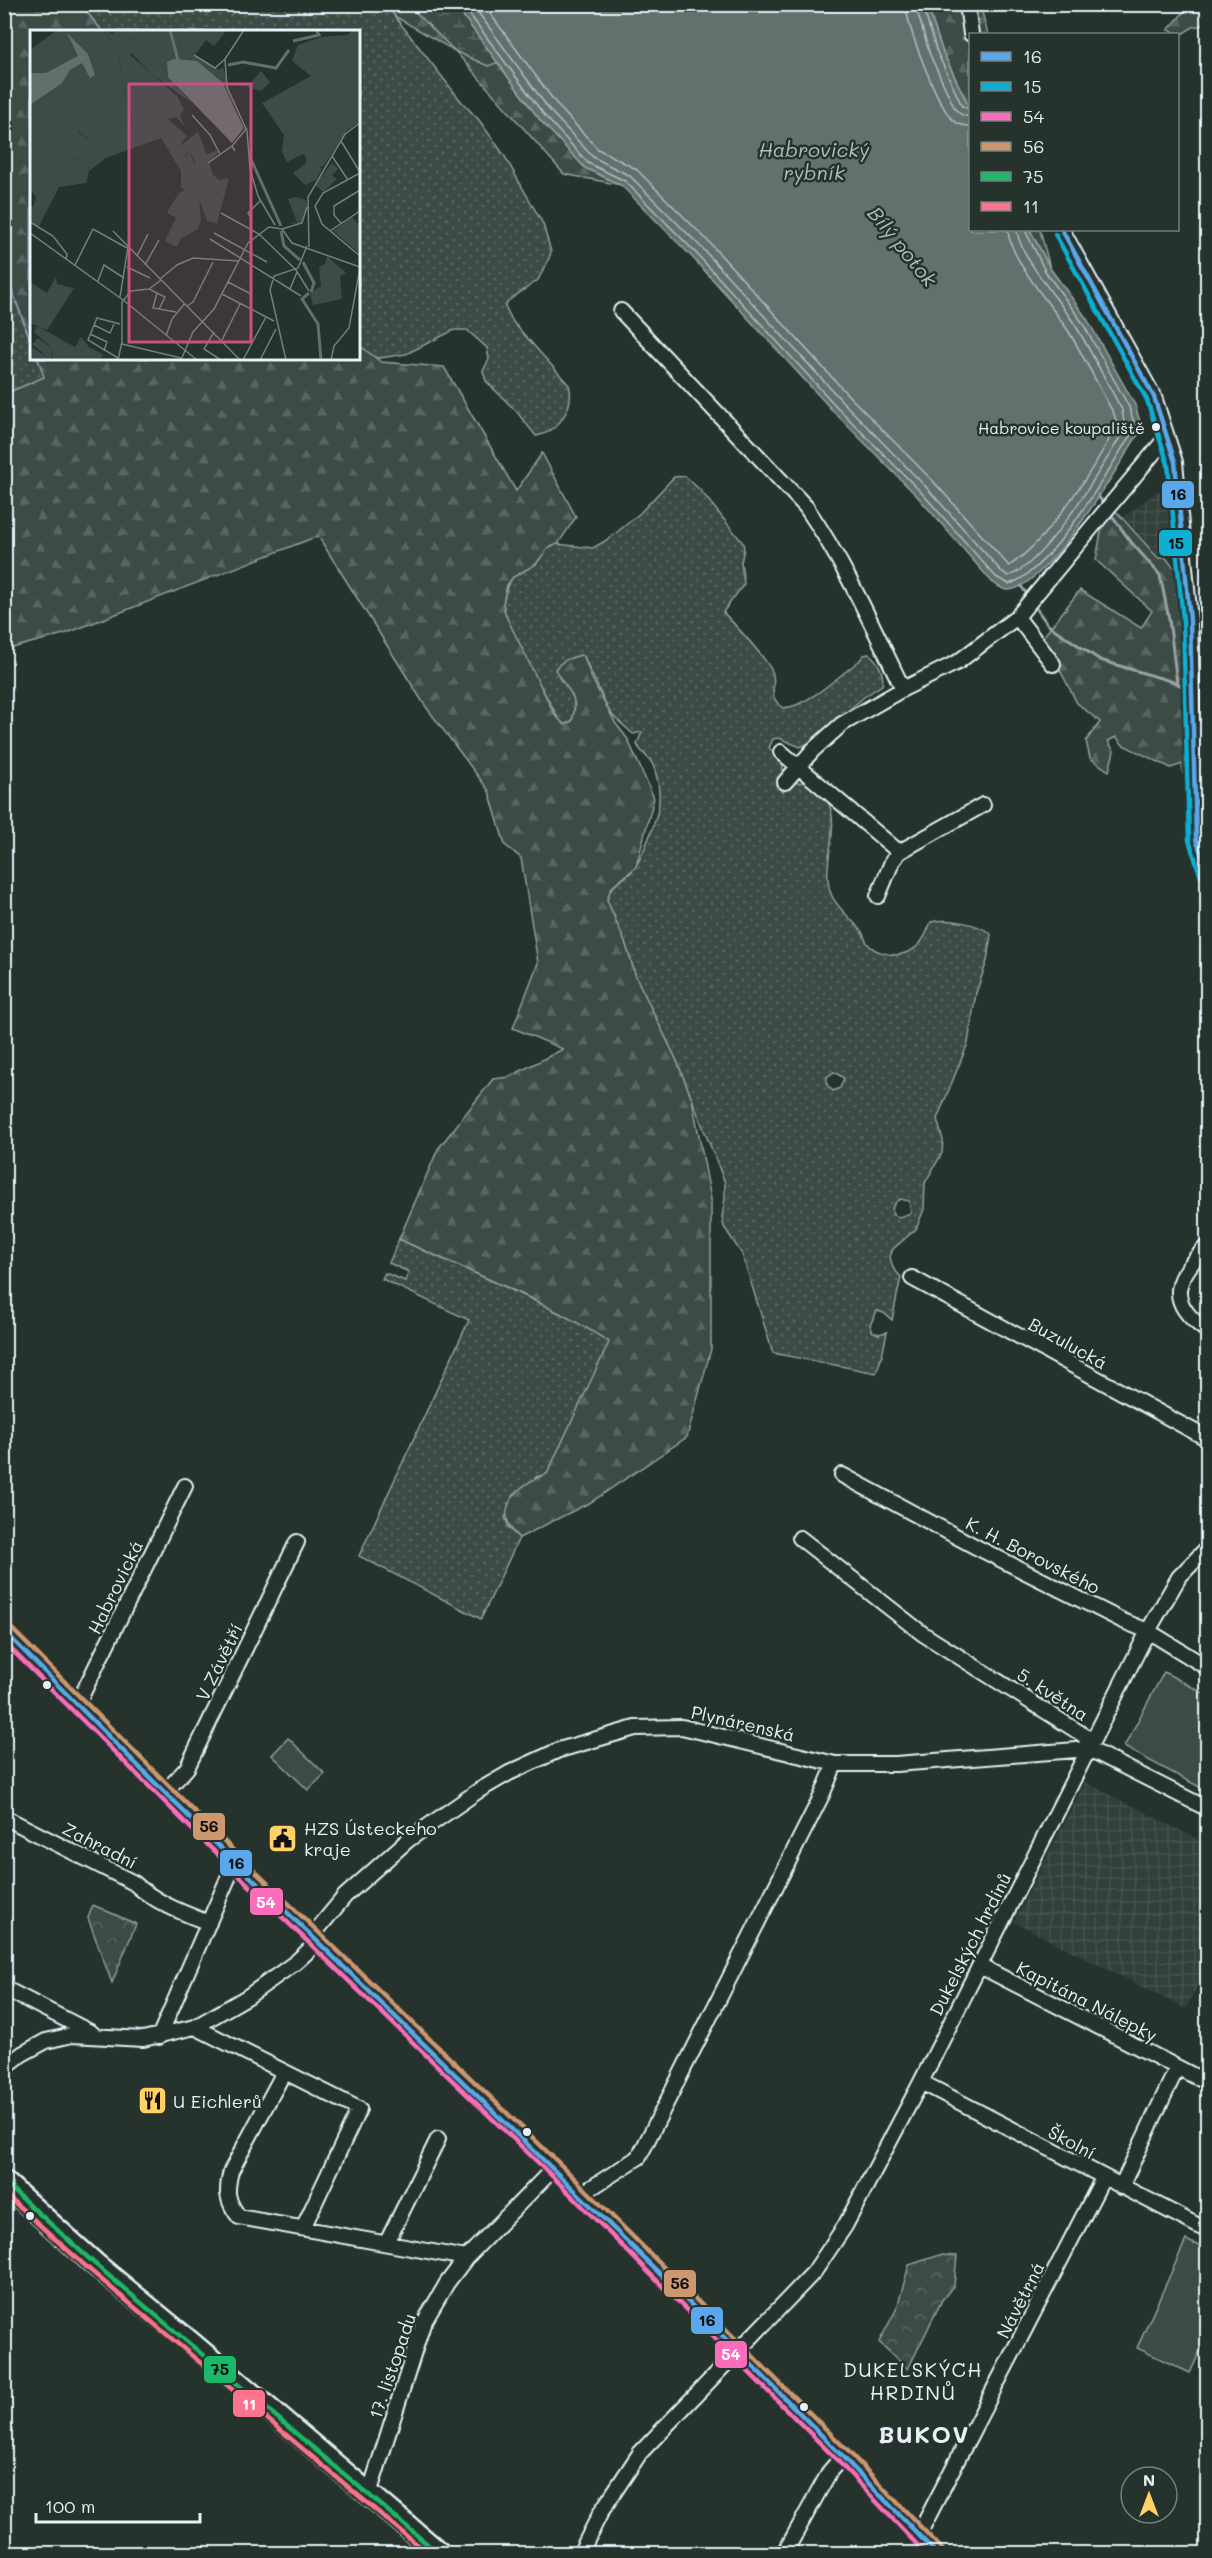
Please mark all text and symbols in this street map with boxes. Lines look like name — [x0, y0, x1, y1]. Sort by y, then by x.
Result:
inset map — [30, 30, 360, 360]
legend — [969, 33, 1179, 231]
text: 16 — [1023, 44, 1042, 68]
text: 15 — [1023, 74, 1042, 98]
text: 54 — [1023, 104, 1044, 128]
text: 56 — [1023, 134, 1044, 158]
water label: Habrovický rybník — [759, 136, 870, 185]
text: 75 — [1023, 164, 1044, 188]
text: 11 — [1023, 194, 1039, 218]
water label: Bílý potok — [863, 200, 944, 292]
place label: Habrovice koupaliště — [978, 417, 1145, 438]
marker: Habrovice koupaliště — [1150, 421, 1162, 433]
line badge: 16 — [1161, 480, 1195, 509]
text: 16 — [1170, 483, 1187, 504]
line badge: 15 — [1158, 529, 1193, 557]
text: 15 — [1168, 532, 1184, 553]
street label: Buzulucká — [1024, 1312, 1112, 1374]
street label: K. H. Borovského — [962, 1511, 1104, 1599]
street label: Habrovická — [82, 1536, 148, 1638]
street label: V Závětří — [190, 1619, 248, 1705]
street label: 5. května — [1013, 1662, 1093, 1726]
unlabelled marker — [41, 1679, 53, 1691]
street label: Plynárenská — [689, 1699, 797, 1747]
line badge: 56 — [192, 1812, 226, 1841]
text: 56 — [199, 1815, 219, 1836]
street label: Zahradní — [59, 1816, 141, 1874]
place label: HZS Ústeckeho kraje — [304, 1816, 437, 1861]
public building icon: HZS Ústeckeho kraje — [267, 1822, 299, 1854]
line badge: 16 — [219, 1849, 253, 1877]
text: 16 — [228, 1852, 245, 1873]
street label: Dukelských hrdinů — [924, 1868, 1016, 2020]
line badge: 54 — [249, 1887, 284, 1916]
text: 54 — [256, 1891, 276, 1912]
street label: Kapitána Nálepky — [1012, 1955, 1162, 2047]
restaurant icon: U Eichlerů — [136, 2085, 168, 2117]
place label: U Eichlerů — [173, 2089, 262, 2113]
street label: Školní — [1044, 2120, 1100, 2164]
unlabelled marker — [521, 2126, 533, 2138]
unlabelled marker — [24, 2210, 36, 2222]
street label: Návětrná — [991, 2258, 1049, 2342]
line badge: 56 — [663, 2269, 697, 2298]
text: 56 — [670, 2272, 690, 2293]
line badge: 16 — [690, 2306, 724, 2335]
text: 16 — [699, 2309, 716, 2330]
street label: 17. listopadu — [363, 2310, 421, 2422]
line badge: 54 — [714, 2340, 748, 2369]
text: 54 — [721, 2343, 741, 2364]
line badge: 75 — [203, 2355, 237, 2384]
district label: DUKELSKÝCH HRDINŮ — [843, 2356, 983, 2405]
text: 75 — [211, 2358, 229, 2379]
line badge: 11 — [232, 2389, 266, 2418]
text: 11 — [242, 2393, 256, 2414]
unlabelled marker — [798, 2401, 810, 2413]
district label: BUKOV — [878, 2418, 970, 2449]
north arrow — [1119, 2465, 1179, 2525]
text: N — [1143, 2469, 1155, 2490]
scale bar — [36, 2486, 200, 2524]
text: 100 m — [45, 2494, 95, 2518]

